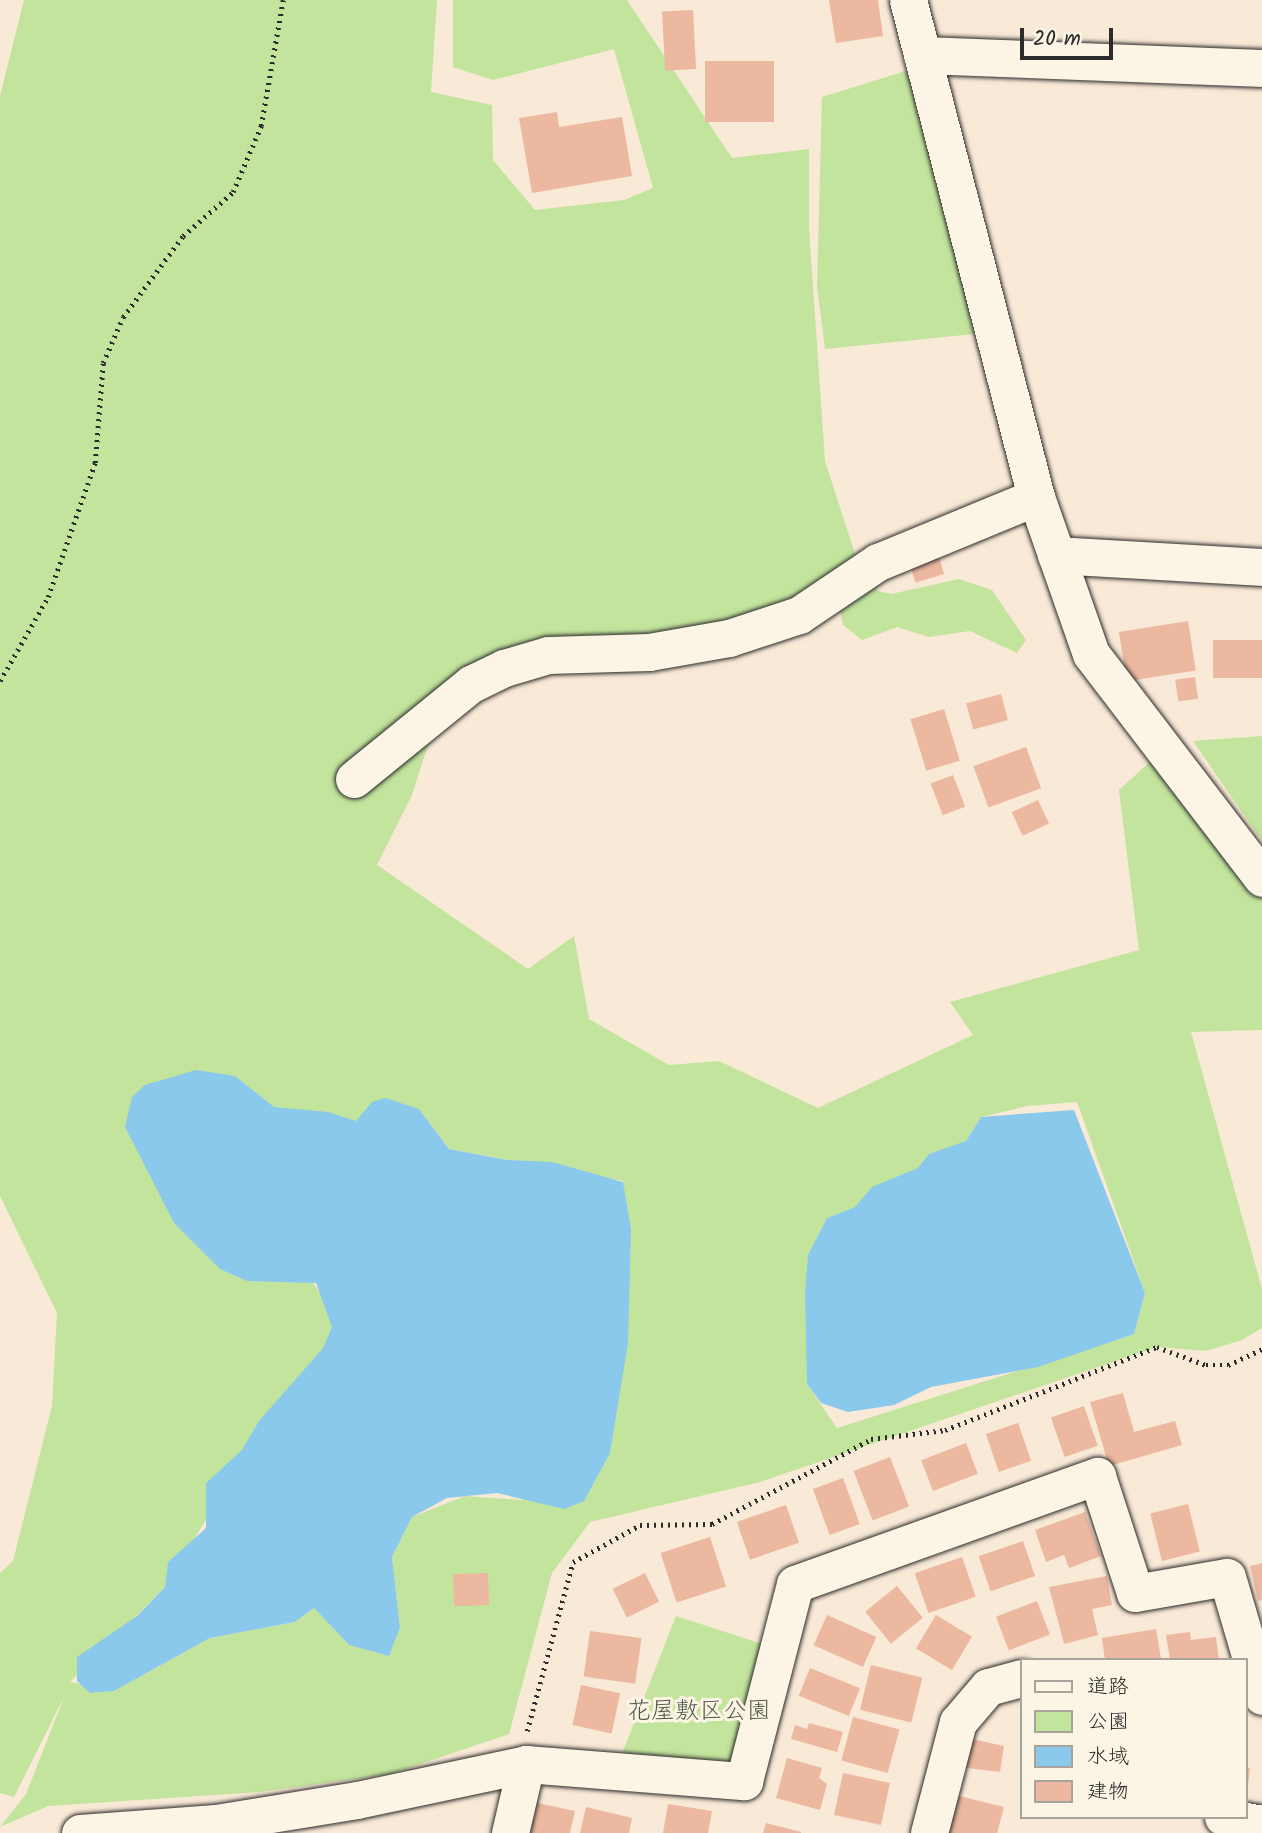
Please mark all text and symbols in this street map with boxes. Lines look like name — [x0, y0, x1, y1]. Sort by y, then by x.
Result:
scale bar — [1024, 14, 1117, 58]
text: 20 m — [1033, 23, 1081, 56]
legend — [1020, 1658, 1248, 1819]
text: 道路 — [1087, 1671, 1129, 1704]
park label: 花屋敷区公園 — [627, 1698, 771, 1726]
text: 公園 — [1087, 1706, 1129, 1739]
text: 水域 — [1087, 1741, 1129, 1774]
text: 建物 — [1087, 1776, 1129, 1809]

